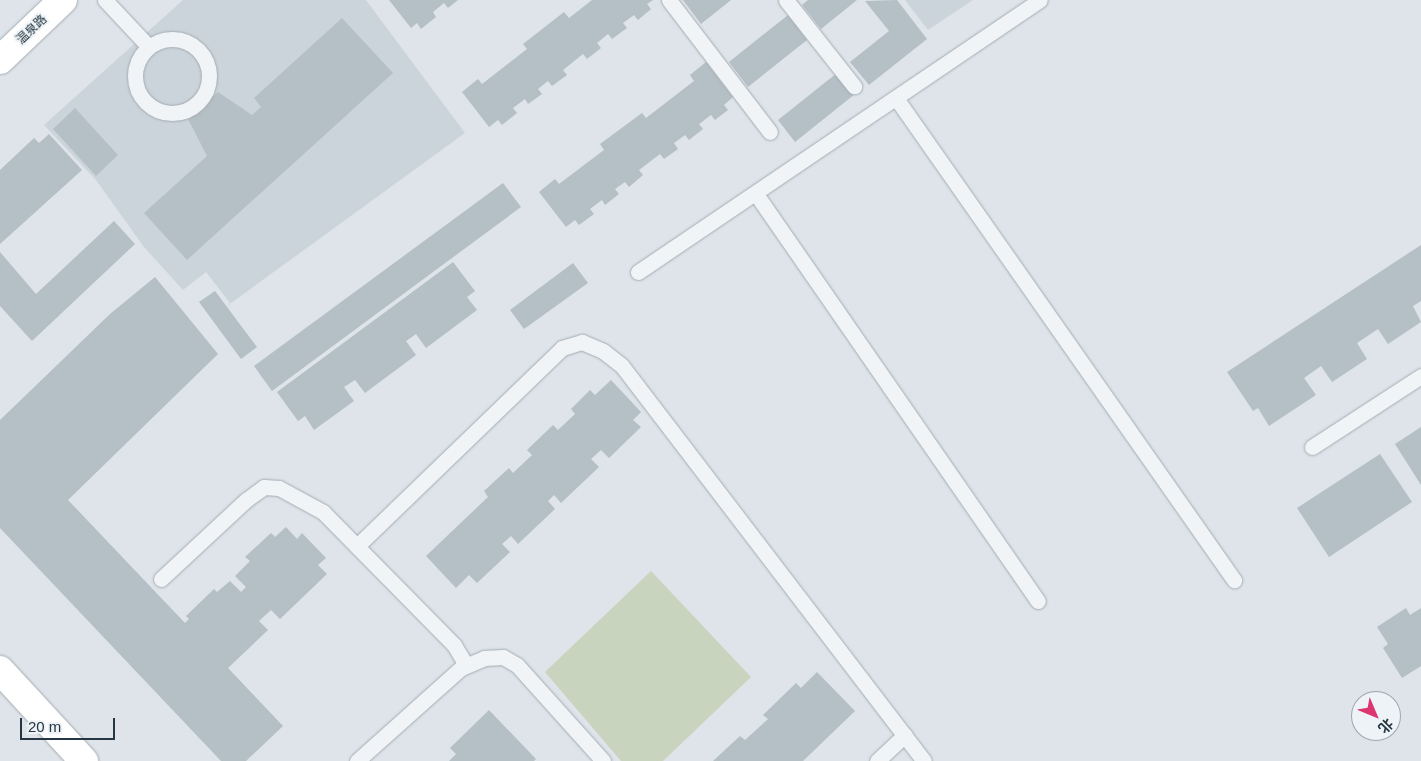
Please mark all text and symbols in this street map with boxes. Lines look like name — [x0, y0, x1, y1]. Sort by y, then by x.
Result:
street label: 温泉路 — [14, 12, 50, 48]
north arrow — [1351, 691, 1401, 741]
scale bar — [22, 708, 118, 740]
text: 北 — [1375, 715, 1397, 737]
text: 20 m — [28, 718, 61, 735]

